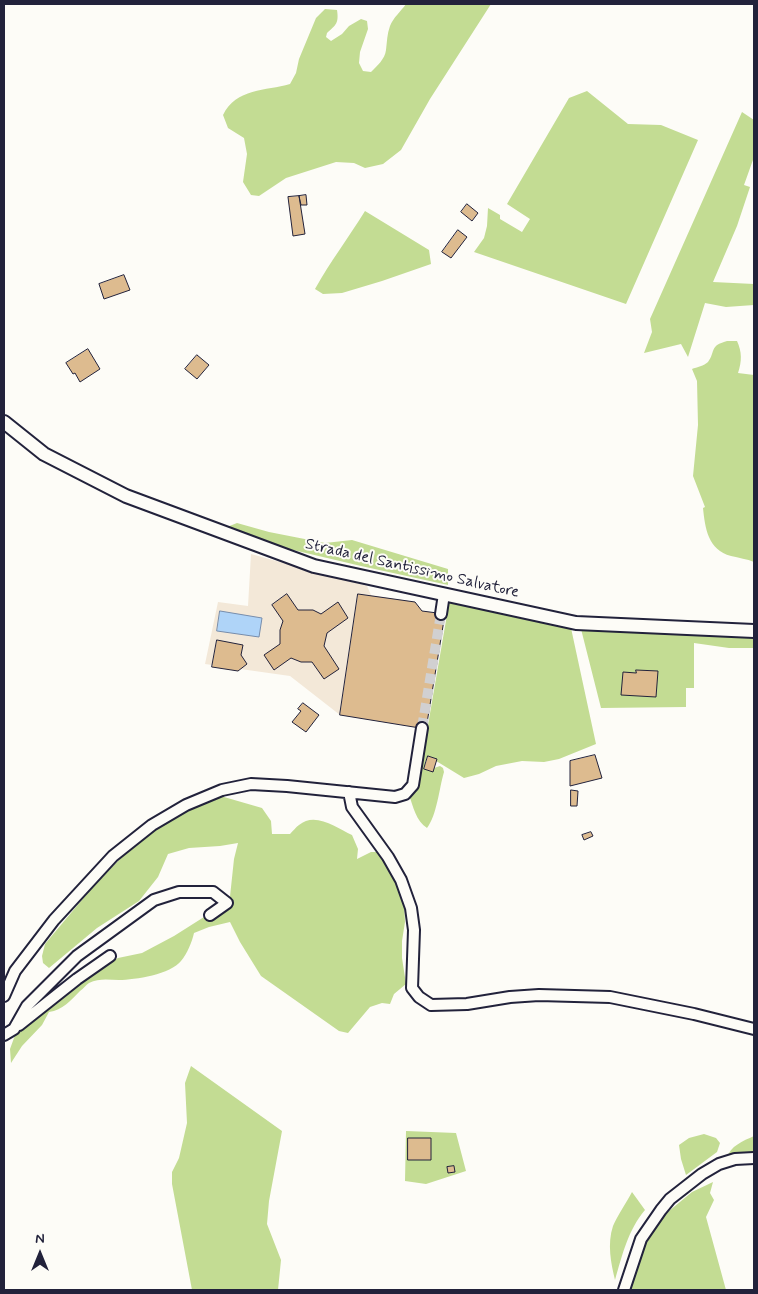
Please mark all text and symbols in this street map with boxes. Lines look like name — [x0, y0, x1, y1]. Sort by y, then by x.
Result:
street label: Strada del Santissimo Salvatore — [303, 535, 521, 603]
north arrow — [15, 1229, 65, 1279]
text: N — [35, 1230, 45, 1248]

